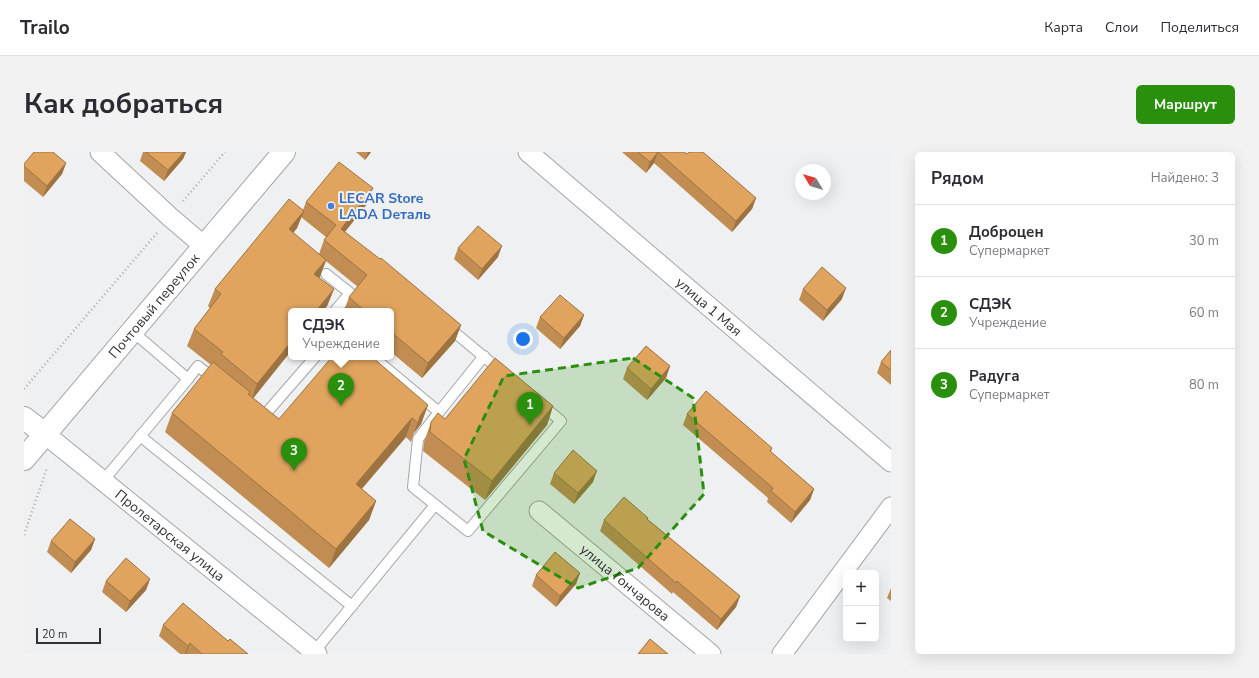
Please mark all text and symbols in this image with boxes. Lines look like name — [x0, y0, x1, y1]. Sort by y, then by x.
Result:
text: Trailo — [20, 15, 70, 41]
text: Карта — [1044, 18, 1083, 37]
text: Слои — [1105, 18, 1139, 37]
text: Поделиться — [1161, 18, 1239, 37]
text: Как добраться — [24, 85, 223, 123]
button: Маршрут — [1136, 85, 1235, 124]
north arrow — [795, 164, 831, 200]
text: Рядом — [931, 167, 984, 190]
text: Найдено: 3 — [1151, 169, 1219, 187]
place label: LECAR Store LADA Dеталь — [339, 189, 431, 224]
marker: LECAR Store LADA Dеталь — [326, 201, 336, 211]
text: Доброцен — [969, 222, 1044, 242]
text: 1 — [940, 232, 948, 250]
text: 30 m — [1189, 232, 1219, 250]
text: Супермаркет — [969, 242, 1050, 260]
street label: Почтовый переулок — [104, 249, 205, 362]
street label: улица 1 Мая — [671, 273, 746, 341]
text: СДЭК — [969, 294, 1011, 314]
text: 2 — [940, 304, 948, 322]
text: 60 m — [1189, 304, 1219, 322]
popup — [288, 308, 394, 360]
text: Учреждение — [969, 314, 1047, 332]
text: СДЭК — [302, 315, 345, 335]
your location — [513, 329, 533, 349]
text: Учреждение — [302, 335, 380, 353]
text: Радуга — [969, 366, 1020, 386]
pin: 2 — [328, 373, 354, 406]
text: 3 — [940, 376, 948, 394]
text: 80 m — [1189, 376, 1219, 394]
text: Супермаркет — [969, 386, 1050, 404]
pin: 1 — [517, 392, 543, 425]
pin: 3 — [281, 438, 307, 471]
street label: Пролетарская улица — [111, 485, 229, 586]
street label: улица Гончарова — [576, 540, 674, 626]
map controls — [843, 570, 879, 642]
button: + — [843, 570, 879, 606]
button: − — [843, 606, 879, 642]
scale bar — [36, 626, 101, 645]
text: 20 m — [42, 627, 67, 642]

